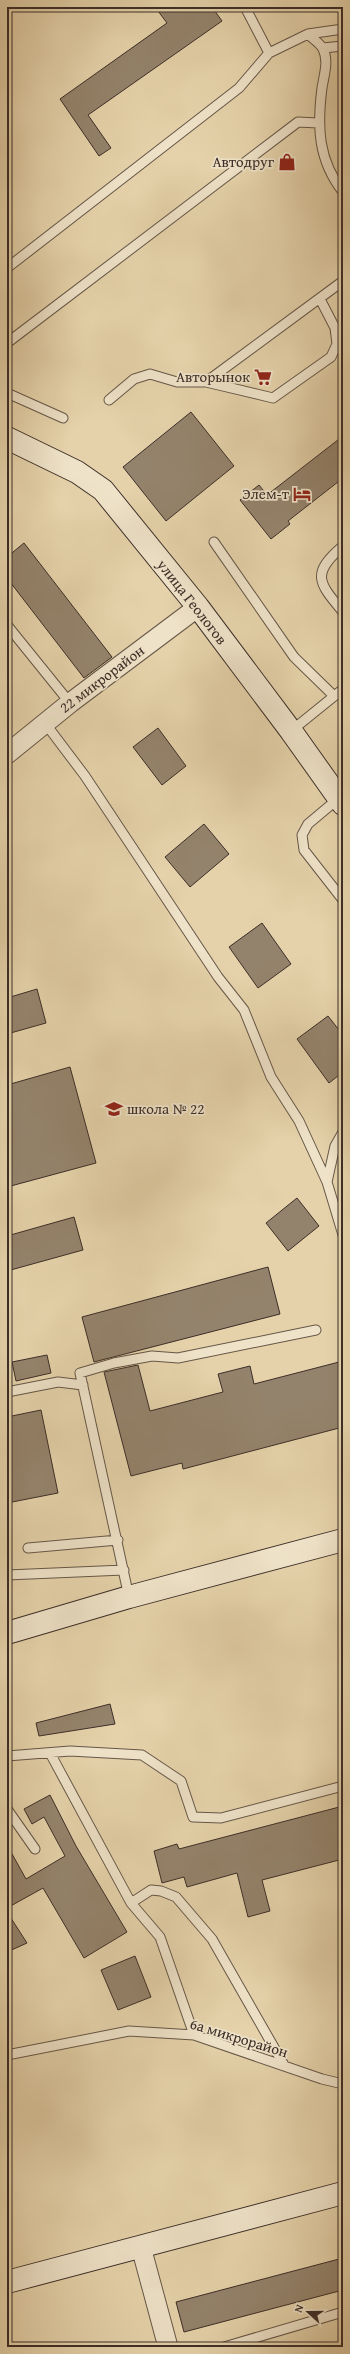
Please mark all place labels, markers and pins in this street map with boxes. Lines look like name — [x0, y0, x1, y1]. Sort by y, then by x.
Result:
place label: Автодруг — [212, 151, 275, 172]
shop icon: Автодруг — [277, 152, 297, 172]
place label: Авторынок — [176, 366, 250, 387]
supermarket icon: Авторынок — [253, 367, 273, 387]
place label: Элем-т — [242, 483, 290, 504]
hotel icon: Элем-т — [292, 484, 312, 504]
place label: школа № 22 — [127, 1098, 204, 1119]
school or university icon: школа № 22 — [104, 1099, 124, 1119]

